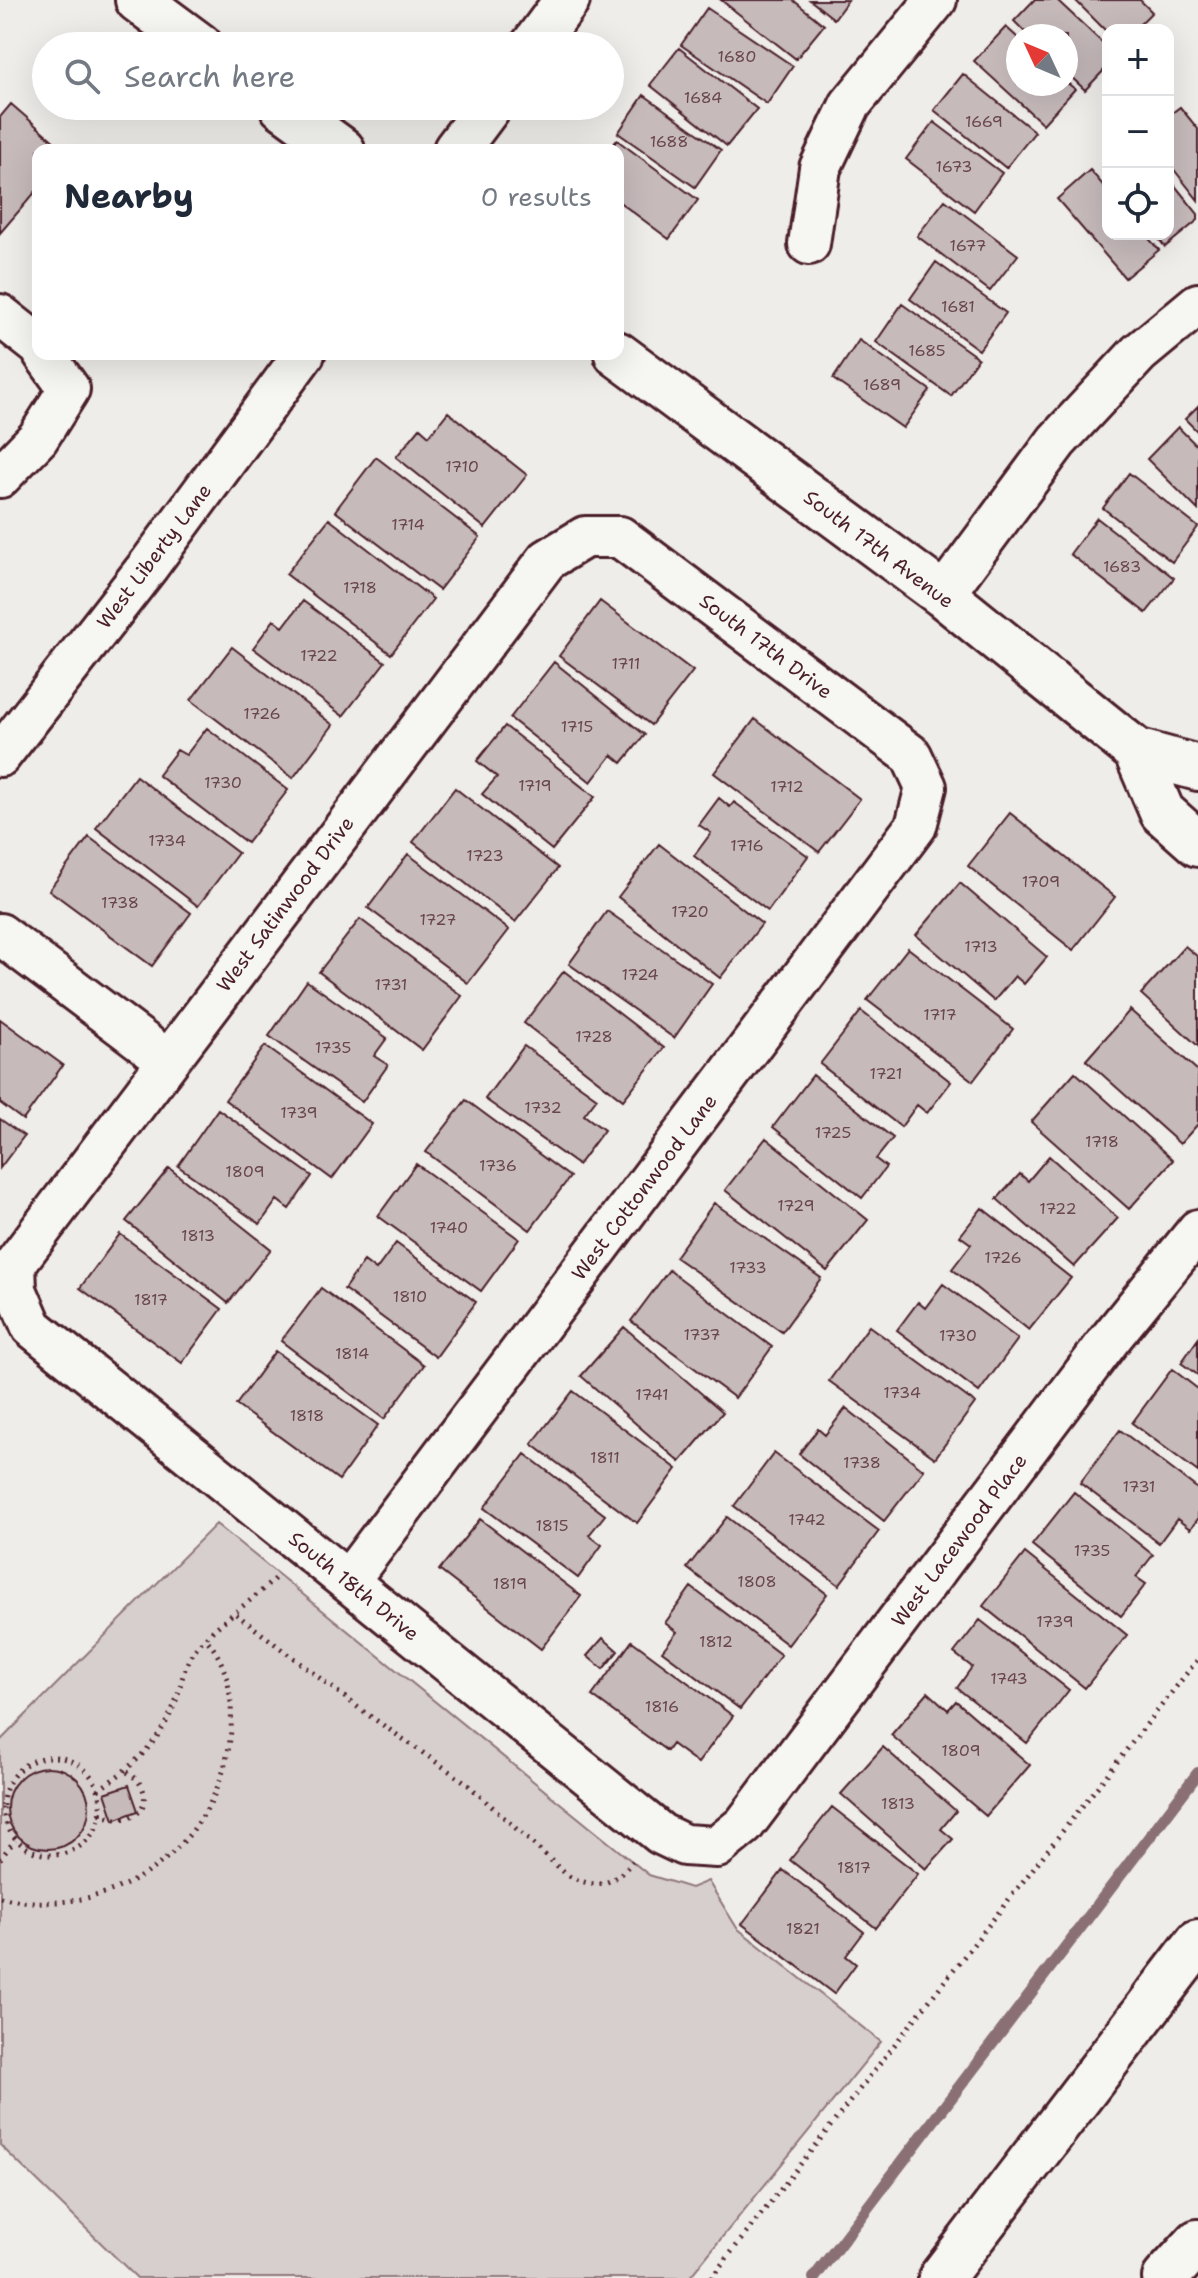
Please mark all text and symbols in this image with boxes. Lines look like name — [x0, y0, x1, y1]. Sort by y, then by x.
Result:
north arrow — [1006, 24, 1078, 96]
map controls — [1102, 24, 1174, 240]
button: + — [1102, 24, 1174, 96]
search box — [32, 32, 624, 120]
house number: 1680 — [718, 46, 756, 67]
icon: search — [60, 54, 104, 98]
text: Search here — [124, 56, 295, 97]
house number: 1684 — [684, 87, 722, 108]
button: − — [1102, 96, 1174, 168]
house number: 1669 — [965, 111, 1003, 132]
house number: 1688 — [650, 131, 688, 152]
house number: 1673 — [936, 156, 972, 177]
button: locate — [1102, 168, 1174, 240]
text: Nearby — [64, 173, 194, 219]
text: 0 results — [480, 179, 592, 214]
house number: 1677 — [950, 235, 987, 256]
house number: 1681 — [941, 296, 975, 317]
house number: 1685 — [908, 340, 946, 361]
house number: 1689 — [863, 374, 901, 395]
house number: 1710 — [445, 456, 479, 477]
street label: West Liberty Lane — [91, 478, 217, 634]
street label: South 17th Avenue — [799, 484, 959, 614]
house number: 1714 — [391, 514, 425, 535]
house number: 1683 — [1103, 556, 1141, 577]
house number: 1718 — [343, 577, 377, 598]
street label: South 17th Drive — [694, 587, 838, 705]
house number: 1722 — [300, 645, 338, 666]
house number: 1711 — [611, 653, 641, 674]
house number: 1726 — [243, 703, 281, 724]
house number: 1715 — [561, 716, 593, 737]
house number: 1730 — [204, 772, 242, 793]
house number: 1719 — [518, 775, 552, 796]
house number: 1712 — [770, 776, 804, 797]
street label: West Satinwood Drive — [210, 811, 360, 997]
house number: 1734 — [148, 830, 186, 851]
house number: 1716 — [730, 835, 764, 856]
house number: 1723 — [466, 845, 504, 866]
house number: 1709 — [1022, 871, 1060, 892]
house number: 1738 — [101, 892, 139, 913]
house number: 1720 — [671, 901, 709, 922]
house number: 1727 — [419, 909, 457, 930]
house number: 1713 — [964, 936, 998, 957]
house number: 1724 — [621, 964, 659, 985]
house number: 1731 — [375, 974, 407, 995]
house number: 1717 — [923, 1004, 957, 1025]
house number: 1728 — [575, 1026, 613, 1047]
house number: 1735 — [315, 1037, 351, 1058]
house number: 1721 — [870, 1063, 902, 1084]
street label: West Cottonwood Lane — [565, 1089, 723, 1285]
house number: 1732 — [524, 1097, 562, 1118]
house number: 1739 — [280, 1102, 318, 1123]
house number: 1725 — [815, 1122, 851, 1143]
house number: 1718 — [1085, 1131, 1119, 1152]
house number: 1736 — [479, 1155, 517, 1176]
house number: 1809 — [225, 1161, 265, 1182]
house number: 1729 — [777, 1195, 815, 1216]
house number: 1722 — [1039, 1198, 1077, 1219]
house number: 1740 — [430, 1217, 468, 1238]
house number: 1813 — [181, 1225, 215, 1246]
house number: 1726 — [984, 1247, 1022, 1268]
house number: 1733 — [729, 1257, 767, 1278]
house number: 1810 — [393, 1286, 427, 1307]
house number: 1817 — [134, 1289, 168, 1310]
house number: 1737 — [684, 1324, 720, 1345]
house number: 1730 — [939, 1325, 977, 1346]
house number: 1814 — [335, 1343, 369, 1364]
house number: 1734 — [883, 1382, 921, 1403]
house number: 1741 — [635, 1384, 669, 1405]
house number: 1818 — [290, 1405, 324, 1426]
house number: 1811 — [590, 1447, 620, 1468]
street label: West Lacewood Place — [885, 1448, 1033, 1632]
house number: 1738 — [843, 1452, 881, 1473]
house number: 1731 — [1123, 1476, 1155, 1497]
house number: 1742 — [788, 1509, 826, 1530]
house number: 1815 — [535, 1515, 569, 1536]
street label: South 18th Drive — [283, 1525, 425, 1647]
house number: 1735 — [1074, 1540, 1110, 1561]
house number: 1808 — [737, 1571, 777, 1592]
house number: 1819 — [493, 1573, 527, 1594]
house number: 1739 — [1036, 1611, 1074, 1632]
house number: 1812 — [699, 1631, 733, 1652]
house number: 1743 — [990, 1668, 1028, 1689]
house number: 1816 — [645, 1696, 679, 1717]
house number: 1809 — [941, 1740, 981, 1761]
house number: 1813 — [881, 1793, 915, 1814]
house number: 1817 — [837, 1857, 871, 1878]
house number: 1821 — [786, 1918, 820, 1939]

